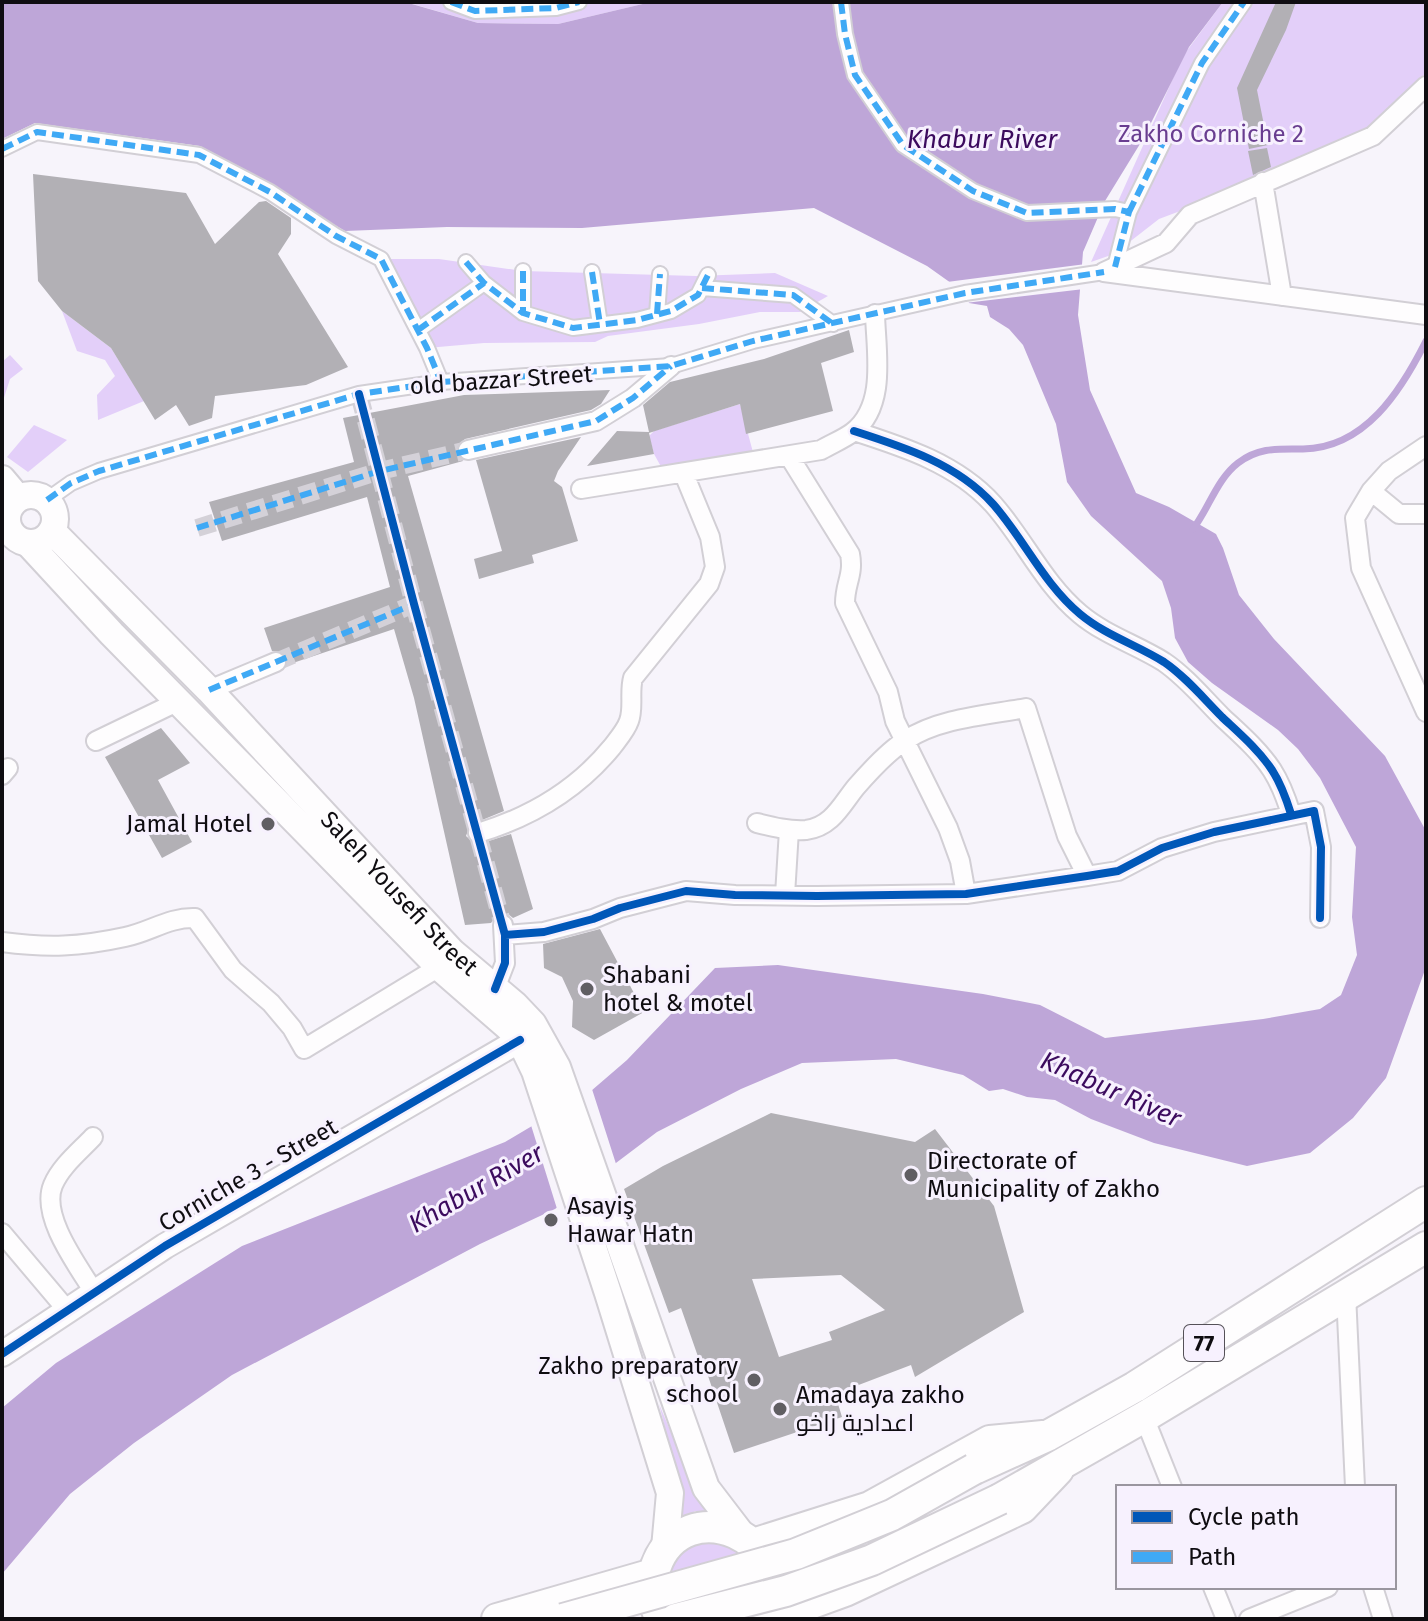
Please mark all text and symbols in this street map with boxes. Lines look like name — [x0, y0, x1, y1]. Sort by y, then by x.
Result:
park label: Zakho Corniche 2 — [1118, 120, 1304, 148]
water label: Khabur River — [907, 124, 1058, 155]
street label: old bazzar Street — [409, 360, 594, 400]
street label: Saleh Yousefi Street — [315, 806, 484, 982]
place label: Jamal Hotel — [126, 810, 252, 838]
marker: Jamal Hotel — [259, 815, 277, 833]
place label: Shabani hotel & motel — [603, 961, 753, 1017]
marker: Shabani hotel & motel — [578, 980, 596, 998]
water label: Khabur River — [1036, 1045, 1187, 1135]
street label: Corniche 3 - Street — [154, 1112, 343, 1238]
water label: Khabur River — [403, 1137, 550, 1239]
place label: Directorate of Municipality of Zakho — [927, 1147, 1160, 1203]
marker: Directorate of Municipality of Zakho — [902, 1166, 920, 1184]
place label: Asayiş Hawar Hatn — [567, 1192, 694, 1248]
marker: Asayiş Hawar Hatn — [542, 1211, 560, 1229]
road number: 77 — [1184, 1325, 1224, 1361]
place label: Zakho preparatory school — [538, 1352, 738, 1408]
marker: Zakho preparatory school — [745, 1371, 763, 1389]
place label: Amadaya zakho اعدادية زاخو — [796, 1381, 965, 1437]
marker: Amadaya zakho اعدادية زاخو — [771, 1400, 789, 1418]
legend — [1116, 1485, 1396, 1589]
text: Cycle path — [1188, 1503, 1300, 1531]
text: Path — [1188, 1543, 1236, 1571]

